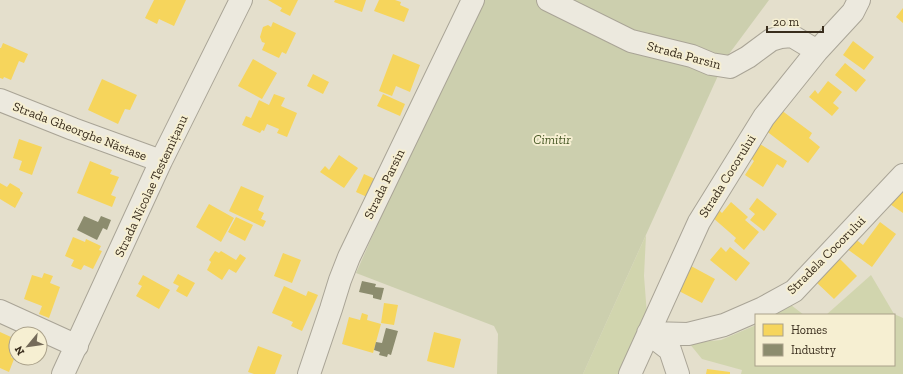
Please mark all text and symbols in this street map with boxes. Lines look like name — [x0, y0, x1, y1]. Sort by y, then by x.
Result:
scale bar — [767, 8, 823, 34]
text: 20 m — [773, 15, 800, 29]
street label: Strada Parsin — [645, 38, 723, 72]
street label: Strada Gheorghe Năstase — [11, 99, 149, 163]
street label: Strada Nicolae Testemițanu — [111, 112, 191, 259]
park label: Cimitir — [533, 132, 571, 147]
street label: Strada Cocorului — [696, 132, 759, 220]
street label: Strada Parsin — [361, 146, 408, 221]
street label: Stradela Cocorului — [784, 213, 868, 297]
legend — [755, 314, 895, 366]
text: Homes — [791, 323, 827, 337]
north arrow — [8, 326, 48, 366]
text: N — [12, 343, 27, 357]
text: Industry — [791, 343, 837, 357]

